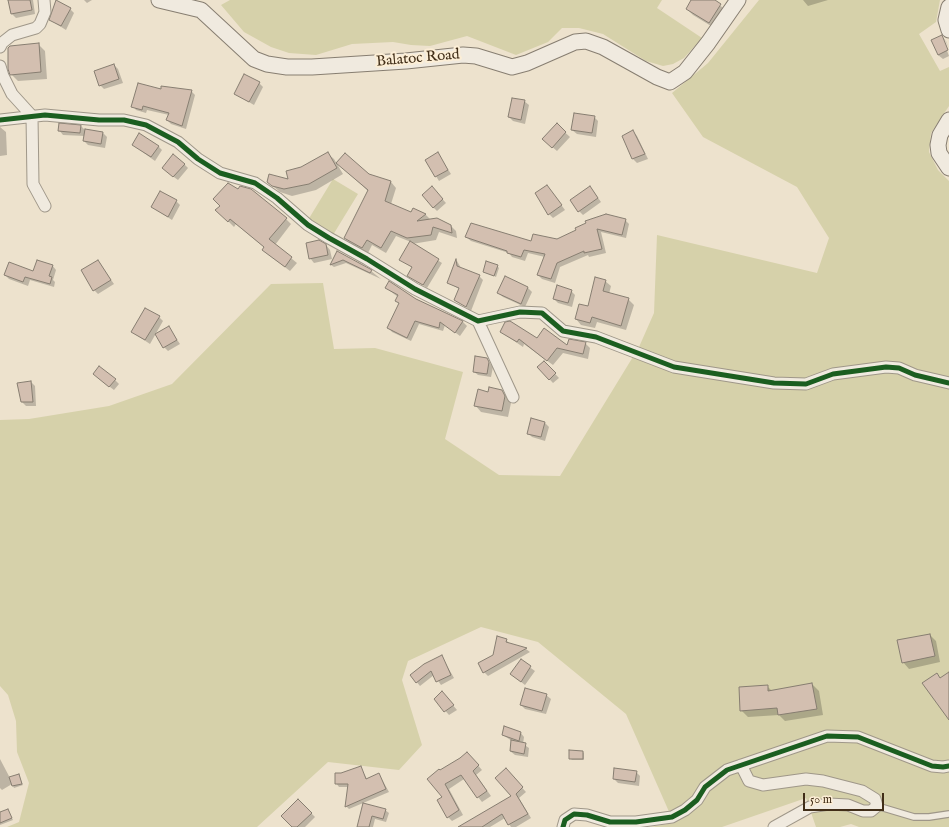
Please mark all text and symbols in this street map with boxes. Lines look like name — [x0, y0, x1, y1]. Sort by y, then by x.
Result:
street label: Balatoc Road — [375, 46, 461, 72]
scale bar — [805, 785, 886, 811]
text: 50 m — [810, 792, 832, 807]

